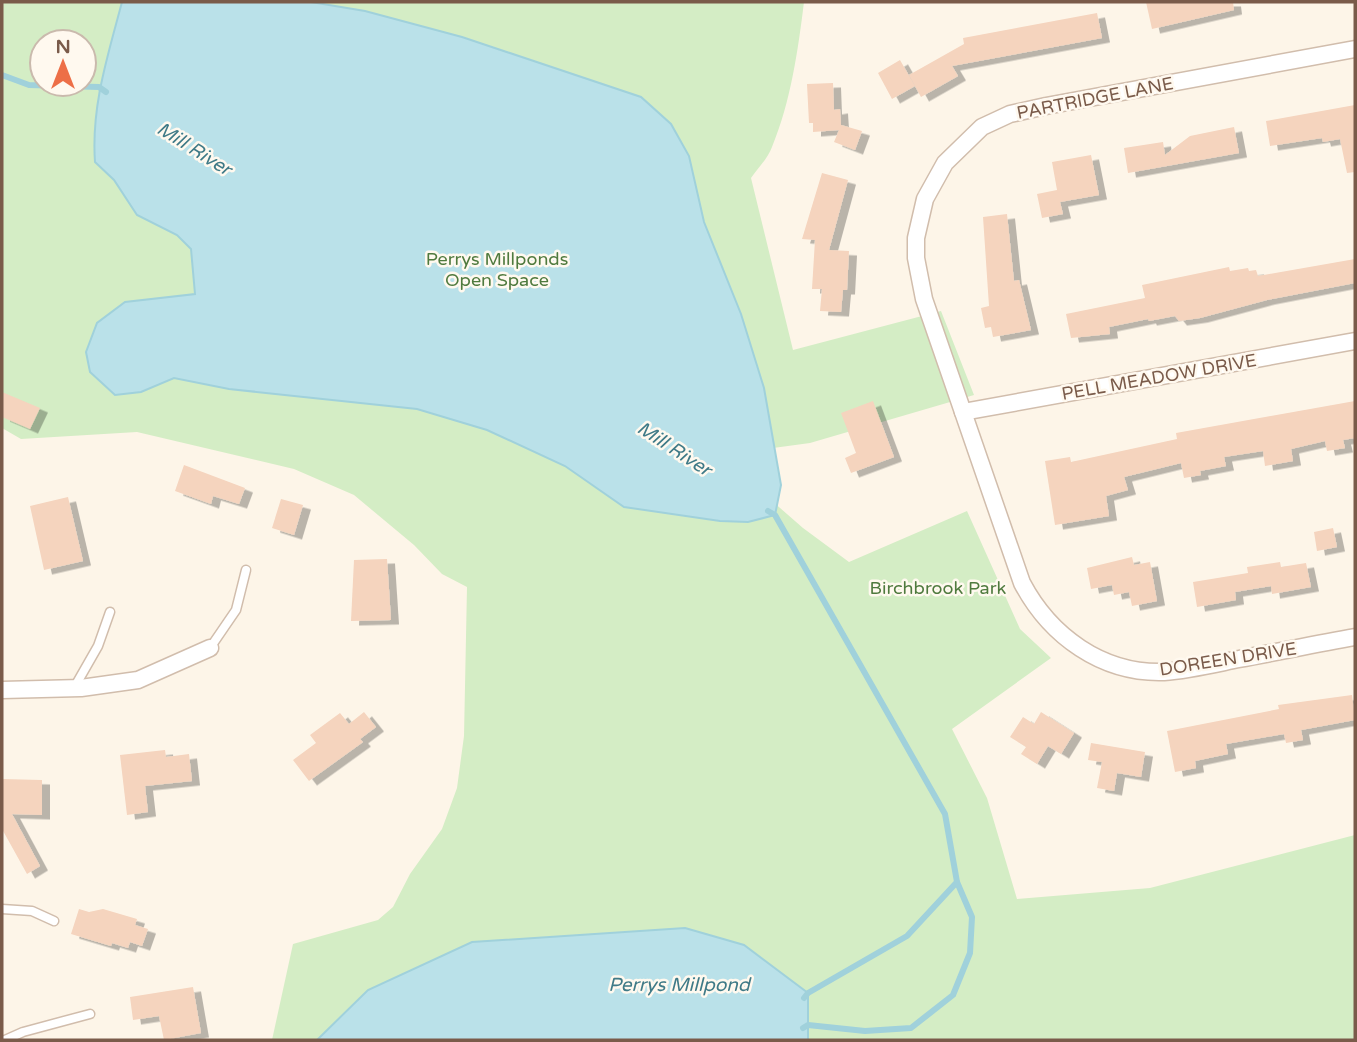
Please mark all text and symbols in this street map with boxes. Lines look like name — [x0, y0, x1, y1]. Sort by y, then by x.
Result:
north arrow — [28, 28, 98, 98]
text: N — [55, 36, 71, 58]
street label: PARTRIDGE LANE — [1015, 72, 1175, 124]
water label: Mill River — [153, 118, 238, 182]
park label: Perrys Millponds Open Space — [426, 248, 568, 291]
street label: PELL MEADOW DRIVE — [1060, 349, 1258, 405]
water label: Mill River — [633, 417, 717, 482]
park label: Birchbrook Park — [870, 577, 1007, 599]
street label: DOREEN DRIVE — [1158, 637, 1298, 681]
water label: Perrys Millpond — [608, 974, 752, 996]

